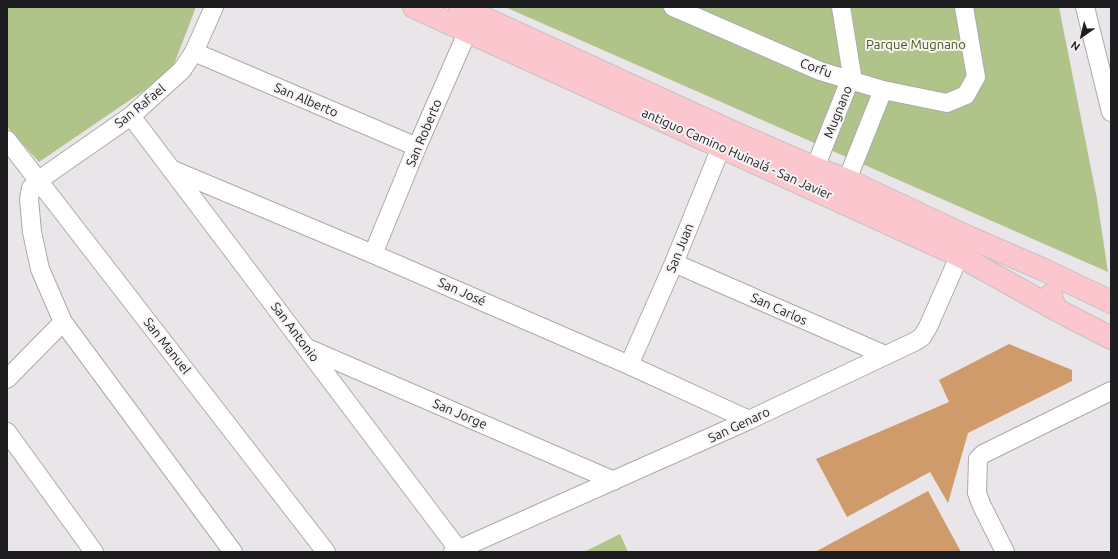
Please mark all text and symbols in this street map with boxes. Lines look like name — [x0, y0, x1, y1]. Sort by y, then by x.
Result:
north arrow — [1062, 16, 1102, 56]
park label: Parque Mugnano — [866, 37, 966, 53]
text: N — [1069, 39, 1082, 53]
street label: Corfu — [798, 55, 834, 81]
street label: San Alberto — [272, 80, 340, 120]
street label: San Rafael — [111, 81, 169, 131]
street label: Mugnano — [820, 83, 856, 141]
street label: San Roberto — [403, 97, 445, 169]
street label: antiguo Camino Huinalá - San Javier — [639, 105, 835, 203]
street label: San Juan — [663, 221, 697, 275]
street label: San José — [436, 275, 488, 309]
street label: San Carlos — [748, 290, 810, 328]
street label: San Antonio — [268, 299, 322, 365]
street label: San Manuel — [140, 315, 194, 377]
street label: San Jorge — [431, 396, 489, 432]
street label: San Genaro — [706, 404, 772, 446]

